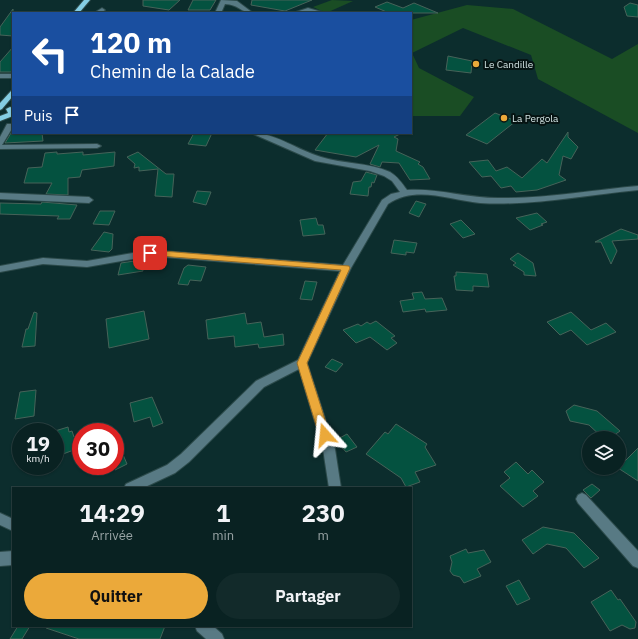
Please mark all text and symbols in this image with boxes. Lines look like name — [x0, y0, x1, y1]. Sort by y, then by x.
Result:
text: 120 m — [90, 24, 172, 61]
icon: left — [24, 28, 76, 80]
place label: Le Candille — [484, 58, 534, 71]
marker: Le Candille — [471, 59, 481, 69]
text: Chemin de la Calade — [90, 60, 255, 83]
icon: arrive — [61, 104, 83, 126]
text: Puis — [24, 106, 53, 125]
place label: La Pergola — [512, 112, 559, 125]
marker: La Pergola — [499, 113, 509, 123]
pin — [133, 236, 167, 270]
icon: arrive — [139, 242, 161, 264]
position arrow — [304, 414, 346, 456]
speed limit sign: 30 — [72, 423, 124, 475]
text: 19 — [26, 430, 50, 457]
map controls — [582, 431, 626, 475]
button: layers — [582, 431, 626, 475]
text: km/h — [26, 452, 50, 465]
text: 14:29 — [79, 497, 145, 529]
text: 1 — [216, 497, 230, 529]
text: 230 — [301, 497, 345, 529]
text: Arrivée — [91, 527, 133, 544]
text: min — [212, 527, 234, 544]
text: m — [317, 527, 329, 544]
button: Quitter — [24, 573, 208, 619]
button: Partager — [216, 573, 400, 619]

